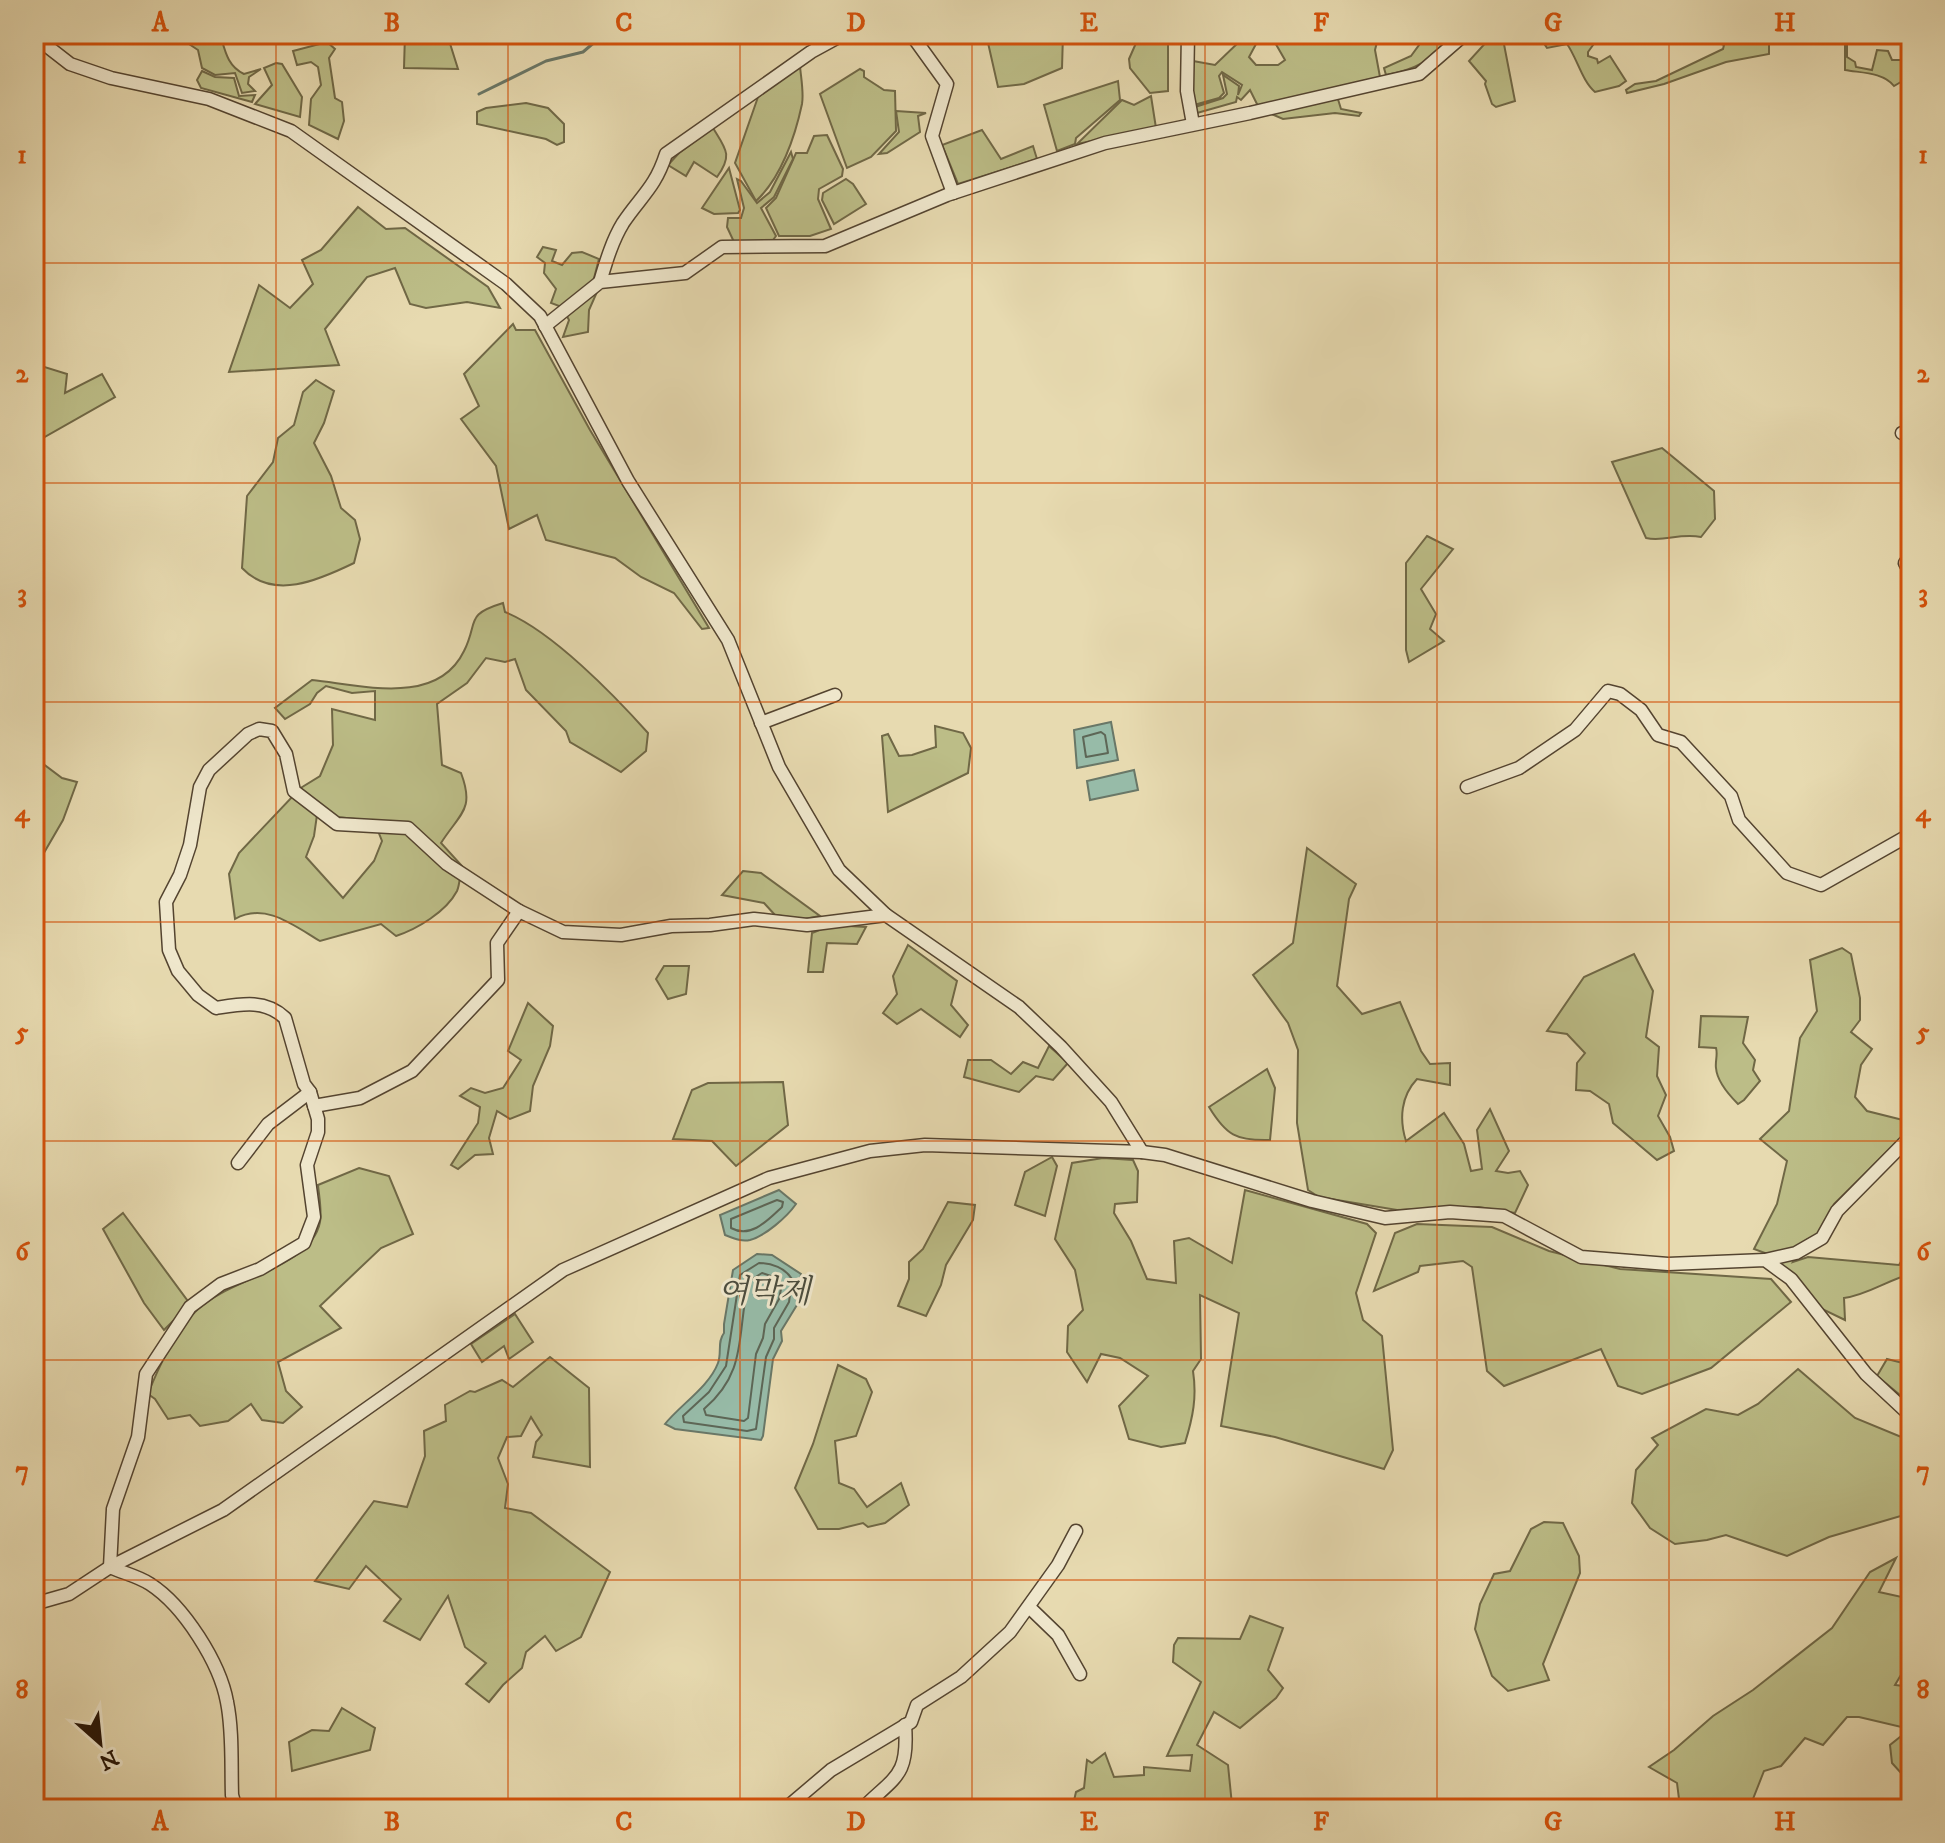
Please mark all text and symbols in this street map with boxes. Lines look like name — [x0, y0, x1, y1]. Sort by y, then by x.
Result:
text: A — [151, 7, 170, 40]
text: B — [384, 7, 400, 40]
text: C — [615, 7, 633, 40]
text: D — [846, 7, 866, 40]
text: E — [1080, 7, 1098, 40]
text: F — [1313, 7, 1330, 40]
text: G — [1544, 7, 1562, 40]
text: H — [1774, 7, 1796, 40]
text: 1 — [17, 139, 27, 172]
text: 1 — [1918, 139, 1928, 172]
text: 2 — [16, 358, 30, 391]
text: 2 — [1917, 358, 1931, 391]
text: 3 — [17, 578, 27, 611]
text: 3 — [1918, 578, 1928, 611]
text: 4 — [15, 797, 31, 830]
text: 4 — [1916, 797, 1932, 830]
text: 5 — [15, 1016, 29, 1049]
text: 5 — [1916, 1016, 1930, 1049]
text: 6 — [15, 1236, 30, 1269]
text: 6 — [1916, 1236, 1931, 1269]
water label: 여막제 — [718, 1273, 813, 1313]
text: 7 — [15, 1455, 29, 1488]
text: 7 — [1916, 1455, 1930, 1488]
text: 8 — [15, 1674, 29, 1707]
text: 8 — [1916, 1674, 1930, 1707]
north arrow — [60, 1703, 140, 1783]
text: N — [94, 1743, 123, 1776]
text: A — [151, 1806, 170, 1839]
text: B — [384, 1806, 400, 1839]
text: C — [615, 1806, 633, 1839]
text: D — [846, 1806, 866, 1839]
text: E — [1080, 1806, 1098, 1839]
text: F — [1313, 1806, 1330, 1839]
text: G — [1544, 1806, 1562, 1839]
text: H — [1774, 1806, 1796, 1839]

